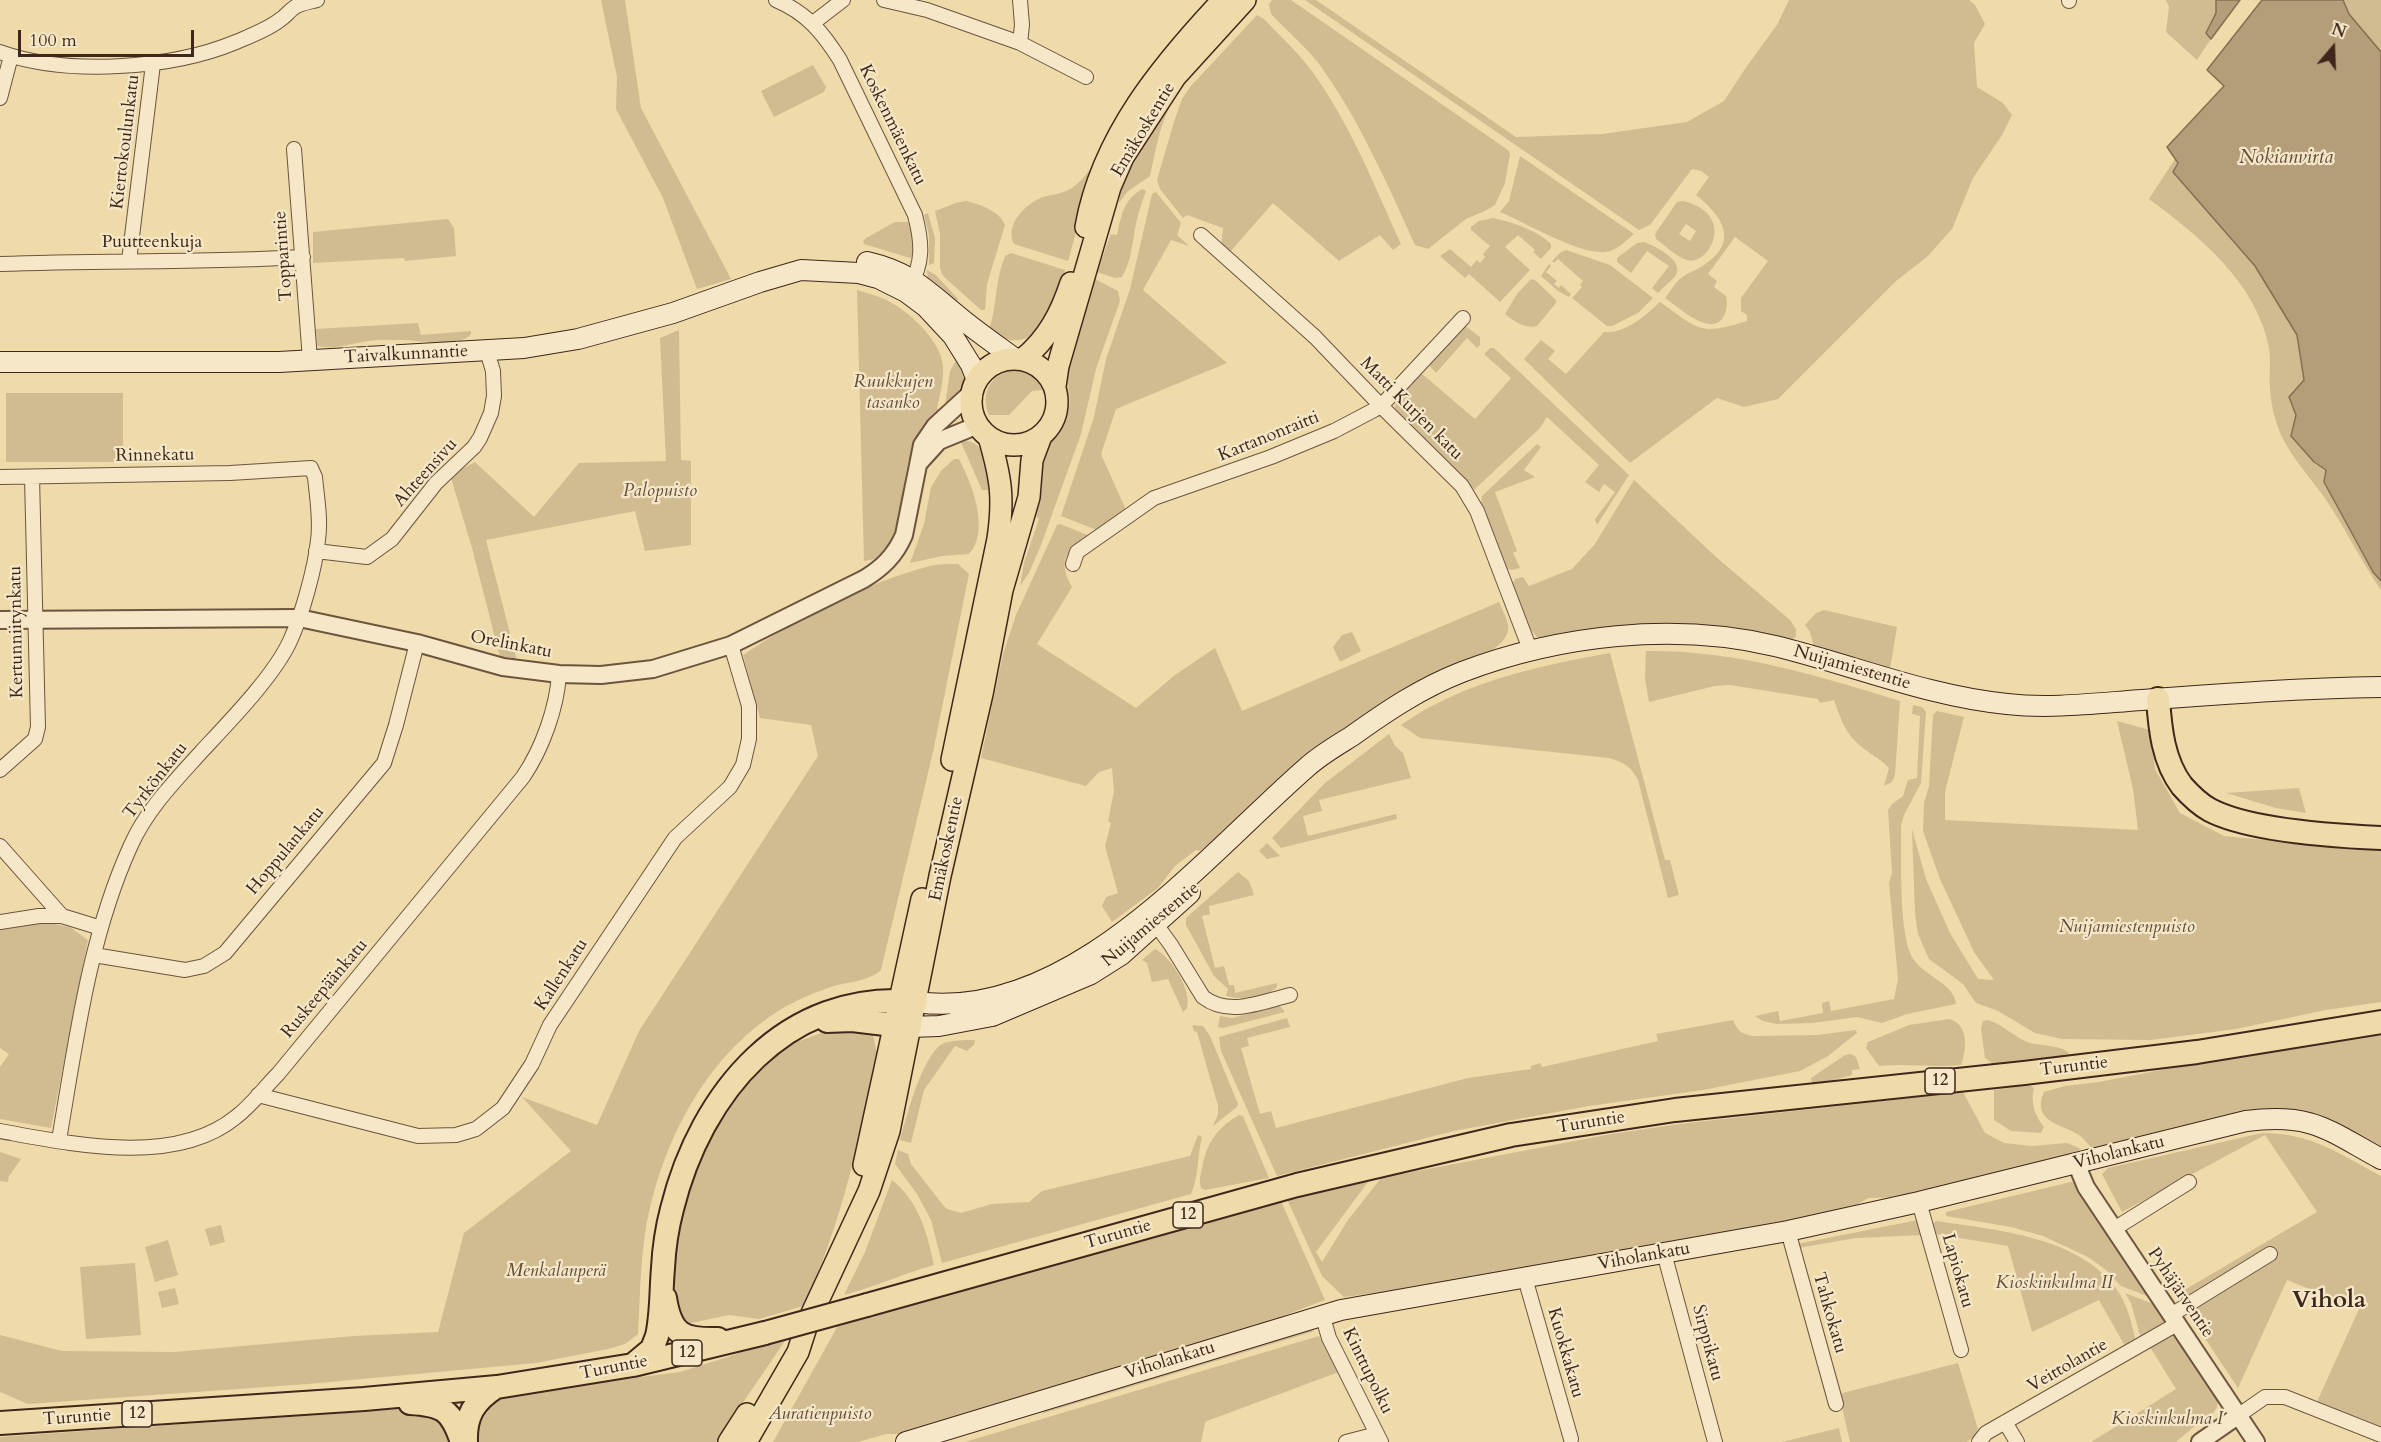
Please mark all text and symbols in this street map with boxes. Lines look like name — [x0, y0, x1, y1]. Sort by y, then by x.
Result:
scale bar — [21, 18, 196, 56]
north arrow — [2303, 18, 2363, 78]
text: N — [2329, 18, 2349, 44]
text: 100 m — [29, 28, 77, 53]
street label: Koskenmäenkatu — [853, 61, 931, 189]
street label: Kiertokoulunkatu — [107, 73, 145, 211]
street label: Emäkoskentie — [1107, 79, 1181, 181]
water label: Nokianvirta — [2239, 146, 2333, 170]
street label: Topparintie — [270, 210, 298, 302]
street label: Puutteenkuja — [102, 232, 202, 254]
street label: Taivalkunnantie — [343, 341, 469, 369]
street label: Matti Kurjen katu — [1355, 353, 1467, 465]
park label: Ruukkujen tasanko — [853, 372, 933, 415]
street label: Kartanonraitti — [1215, 407, 1323, 467]
street label: Ahteensivu — [390, 434, 462, 512]
street label: Rinnekatu — [115, 445, 195, 467]
park label: Palopuisto — [623, 481, 697, 503]
street label: Kertunniitynkatu — [5, 565, 29, 699]
street label: Orelinkatu — [468, 626, 554, 664]
street label: Nuijamiestentie — [1791, 641, 1913, 695]
street label: Tyrkönkatu — [119, 738, 193, 824]
street label: Emäkoskentie — [925, 795, 969, 903]
street label: Hoppulankatu — [243, 802, 329, 900]
street label: Nuijamiestentie — [1098, 878, 1204, 972]
park label: Nuijamiestenpuisto — [2059, 917, 2195, 939]
street label: Ruskeepäänkatu — [277, 935, 373, 1043]
street label: Kallenkatu — [531, 935, 593, 1015]
street label: Turuntie — [2039, 1052, 2109, 1082]
road number: 12 — [1925, 1068, 1955, 1094]
street label: Turuntie — [1555, 1107, 1627, 1139]
street label: Viholankatu — [2071, 1131, 2167, 1175]
road number: 12 — [1173, 1202, 1203, 1228]
street label: Turuntie — [1082, 1215, 1154, 1255]
street label: Lapiokatu — [1936, 1231, 1978, 1311]
street label: Viholankatu — [1596, 1238, 1692, 1276]
street label: Pyhäjärventie — [2142, 1244, 2218, 1342]
park label: Menkalanperä — [506, 1261, 606, 1283]
street label: Tahkokatu — [1807, 1270, 1851, 1356]
park label: Kioskinkulma II — [1995, 1273, 2113, 1295]
district label: Vihola — [2292, 1287, 2366, 1315]
street label: Sirppikatu — [1686, 1303, 1728, 1383]
street label: Kuokkakatu — [1542, 1305, 1588, 1401]
street label: Kinttupolku — [1337, 1324, 1397, 1418]
street label: Veittolantie — [2024, 1334, 2112, 1398]
street label: Viholankatu — [1122, 1337, 1218, 1385]
road number: 12 — [672, 1340, 702, 1366]
street label: Turuntie — [578, 1351, 650, 1385]
road number: 12 — [122, 1401, 152, 1427]
park label: Auratienpuisto — [768, 1404, 872, 1426]
street label: Turuntie — [42, 1405, 112, 1431]
park label: Kioskinkulma I — [2111, 1409, 2223, 1431]

